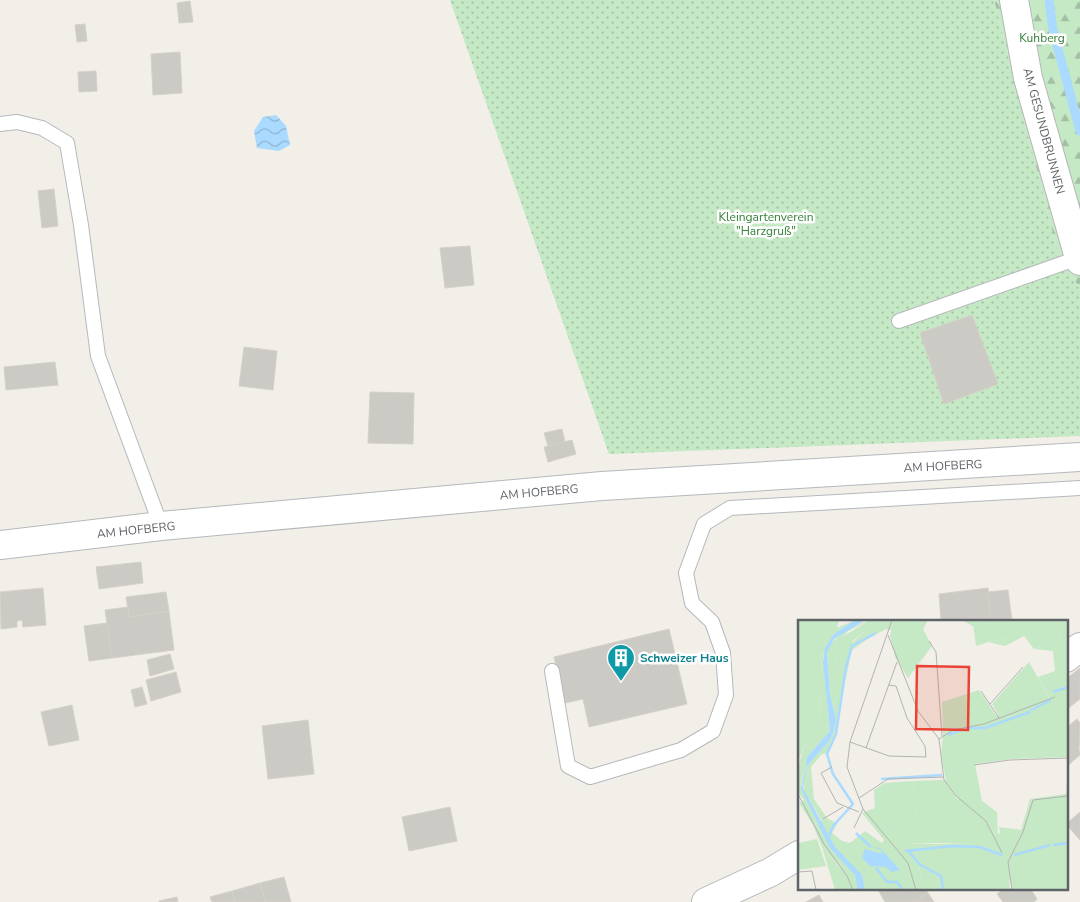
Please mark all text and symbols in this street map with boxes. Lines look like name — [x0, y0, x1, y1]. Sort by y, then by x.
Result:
park label: Kuhberg — [1019, 30, 1065, 46]
street label: AM GESUNDBRUNNEN — [1019, 66, 1069, 196]
park label: Kleingartenverein "Harzgruß" — [719, 209, 813, 239]
street label: AM HOFBERG — [903, 456, 983, 476]
street label: AM HOFBERG — [499, 481, 579, 503]
street label: AM HOFBERG — [96, 518, 176, 542]
inset map — [798, 620, 1068, 890]
building icon: Schweizer Haus — [606, 643, 636, 682]
place label: Schweizer Haus — [640, 650, 729, 666]

